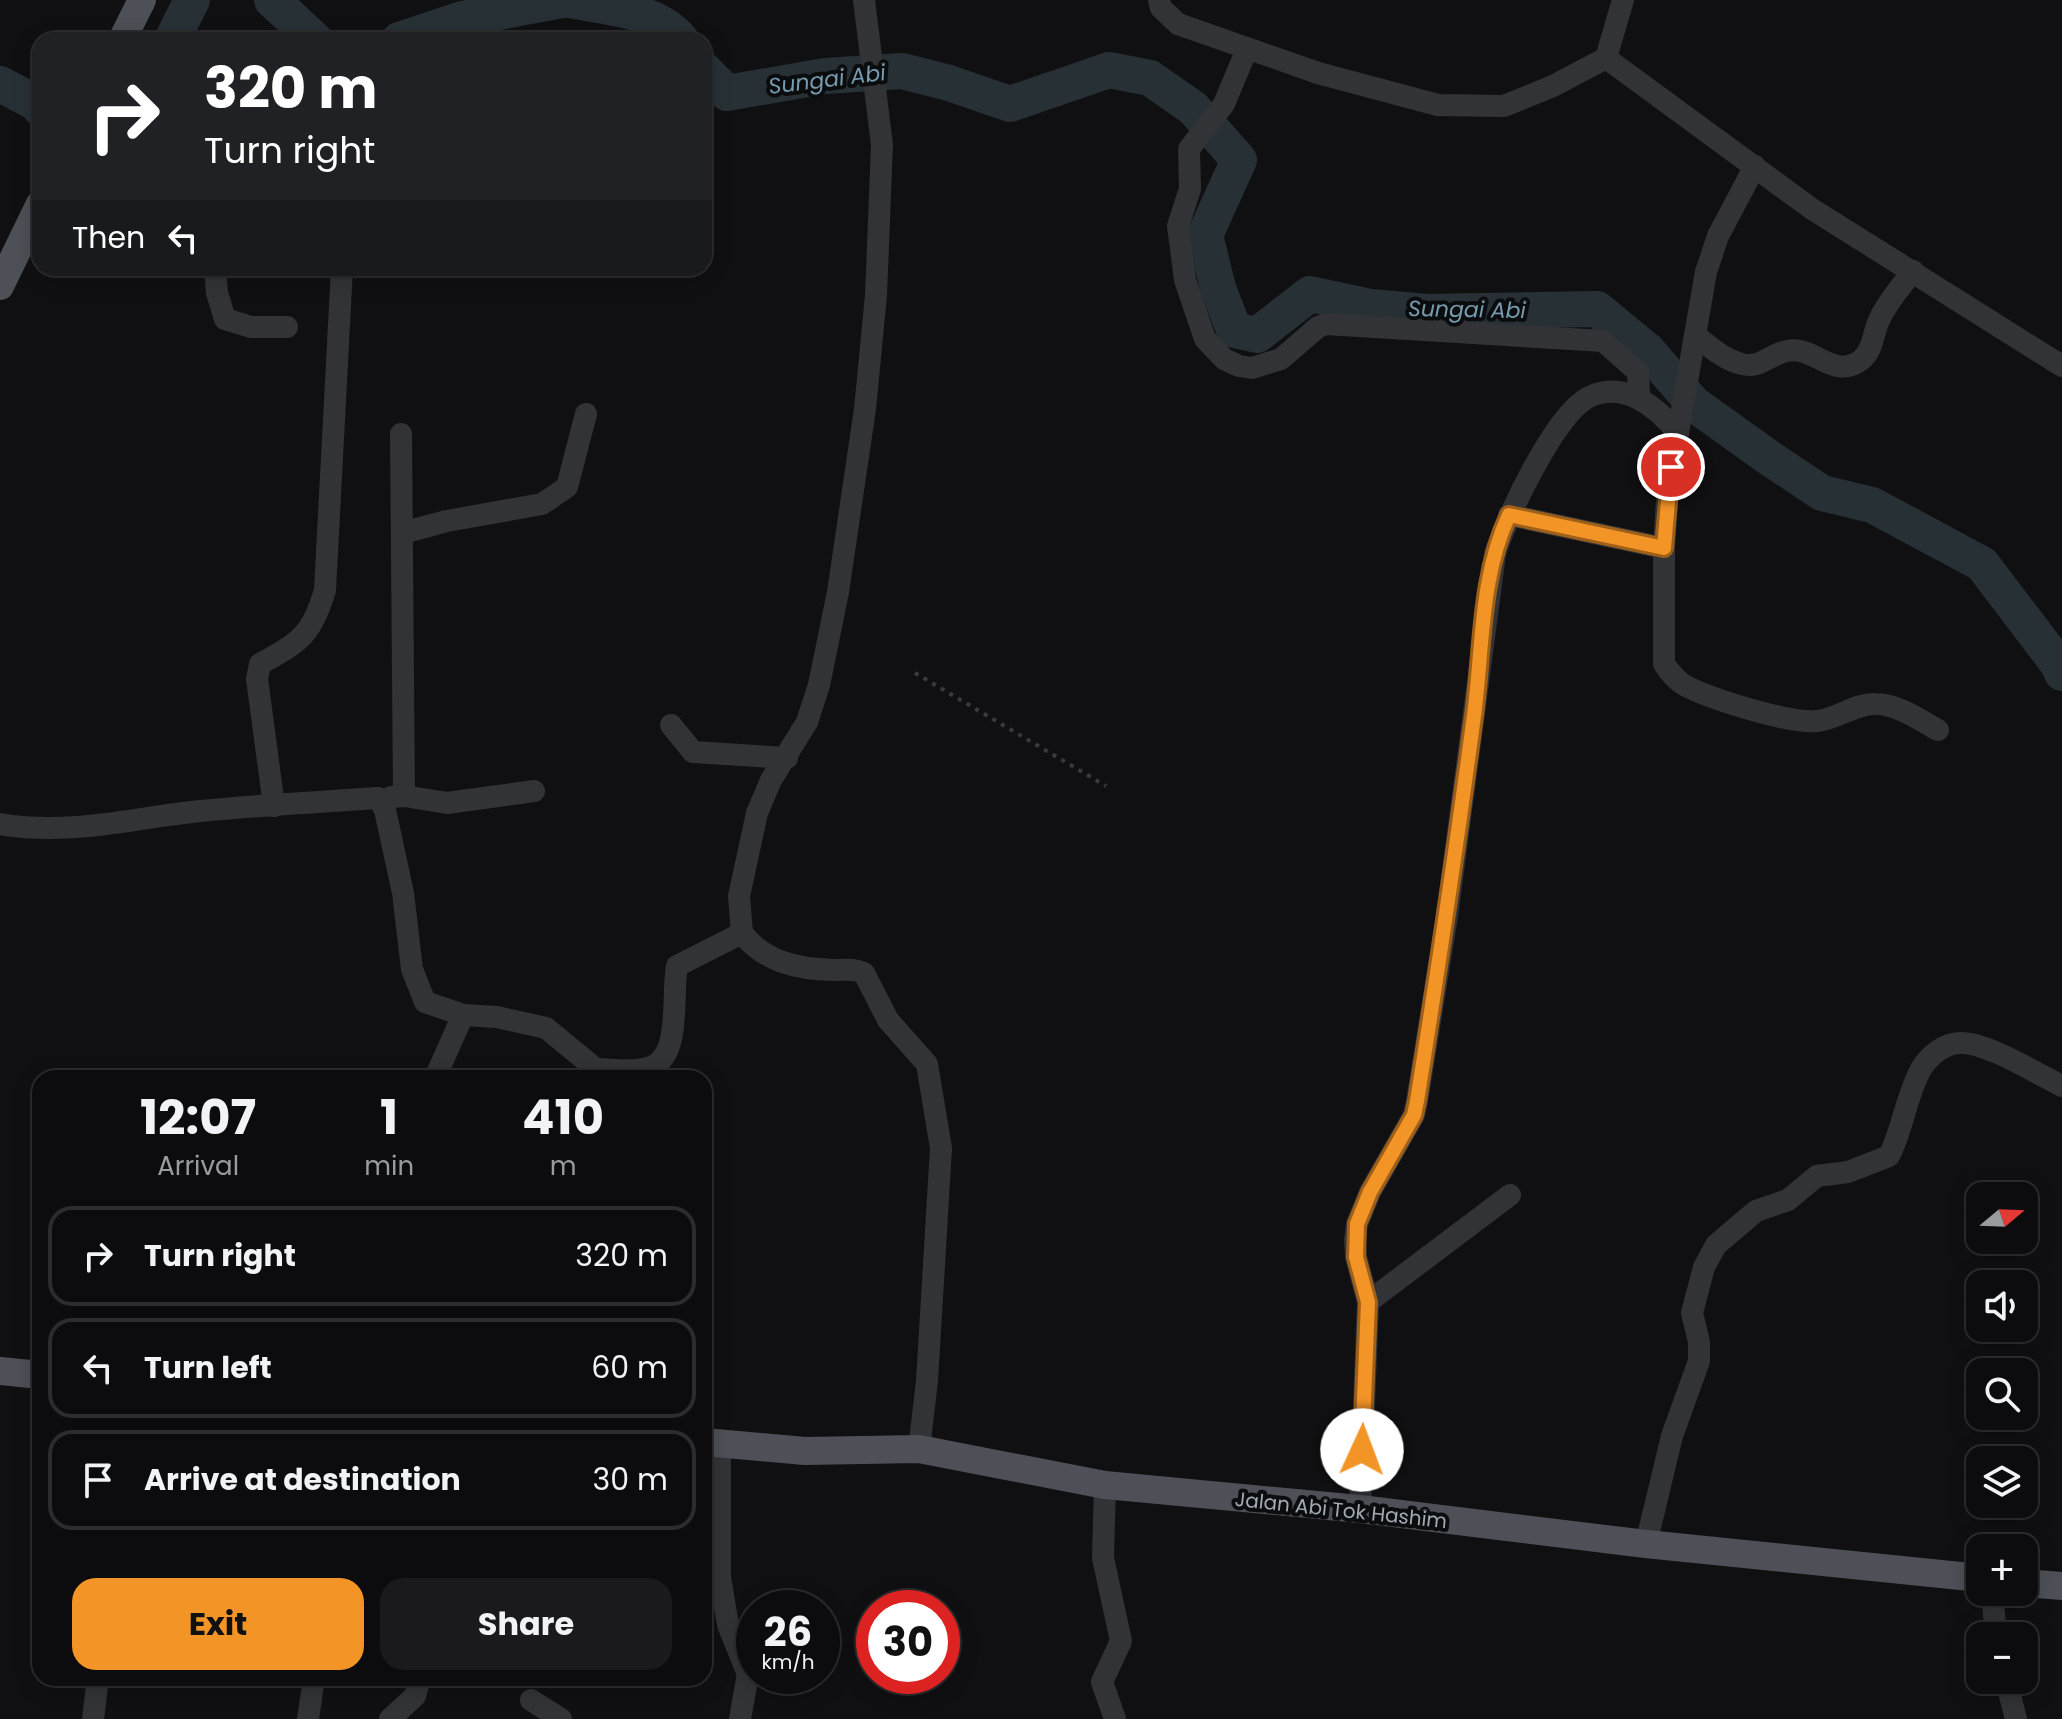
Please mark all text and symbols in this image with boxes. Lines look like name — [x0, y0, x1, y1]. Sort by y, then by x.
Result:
text: 320 m — [204, 49, 378, 128]
water label: Sungai Abi — [767, 57, 888, 102]
icon: right — [72, 64, 176, 168]
text: Turn right — [204, 125, 375, 176]
text: Then — [72, 216, 145, 259]
icon: left — [161, 216, 205, 260]
water label: Sungai Abi — [1408, 293, 1527, 326]
pin — [1637, 433, 1705, 501]
icon: arrive — [1649, 445, 1693, 489]
text: 12:07 — [140, 1084, 256, 1151]
text: 1 — [380, 1084, 398, 1151]
text: 410 — [522, 1084, 604, 1151]
text: Arrival — [157, 1148, 239, 1184]
text: min — [364, 1148, 414, 1184]
text: m — [550, 1148, 576, 1184]
north arrow — [1966, 1182, 2038, 1254]
map controls — [1966, 1182, 2038, 1694]
icon: right — [76, 1234, 120, 1278]
text: Turn right — [144, 1234, 296, 1277]
text: 320 m — [575, 1234, 668, 1277]
button: sound — [1966, 1270, 2038, 1342]
icon: left — [76, 1346, 120, 1390]
text: Turn left — [144, 1346, 272, 1389]
text: 60 m — [591, 1346, 668, 1389]
button: search — [1966, 1358, 2038, 1430]
position arrow — [1320, 1408, 1404, 1492]
button: layers — [1966, 1446, 2038, 1518]
icon: arrive — [76, 1458, 120, 1502]
text: Arrive at destination — [144, 1458, 461, 1501]
text: 30 m — [593, 1458, 668, 1501]
street label: Jalan Abi Tok Hashim — [1233, 1485, 1449, 1535]
button: + — [1966, 1534, 2038, 1606]
button: Exit — [72, 1578, 364, 1670]
button: Share — [380, 1578, 672, 1670]
speed limit sign: 30 — [856, 1590, 960, 1694]
text: 26 — [764, 1604, 812, 1660]
button: − — [1966, 1622, 2038, 1694]
text: km/h — [761, 1648, 815, 1676]

